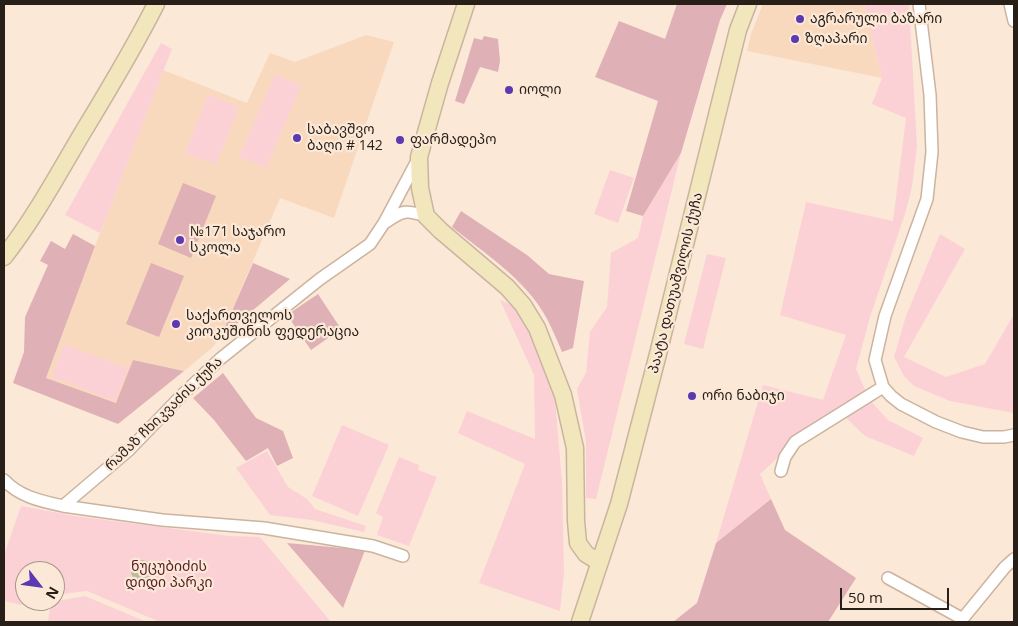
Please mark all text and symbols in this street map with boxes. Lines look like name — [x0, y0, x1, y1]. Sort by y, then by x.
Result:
place label: აგრარული ბაზარი — [810, 11, 942, 27]
marker: აგრარული ბაზარი — [794, 13, 806, 25]
place label: ზღაპარი — [805, 31, 868, 47]
marker: ზღაპარი — [789, 33, 801, 45]
place label: იოლი — [519, 82, 562, 98]
marker: იოლი — [503, 84, 515, 96]
place label: საბავშვო ბაღი # 142 — [307, 122, 383, 154]
marker: საბავშვო ბაღი # 142 — [291, 132, 303, 144]
place label: ფარმადეპო — [410, 132, 496, 148]
marker: ფარმადეპო — [394, 134, 406, 146]
street label: პაატა დათუაშვილის ქუჩა — [645, 191, 707, 375]
place label: №171 საჯარო სკოლა — [190, 224, 286, 256]
marker: №171 საჯარო სკოლა — [174, 234, 186, 246]
place label: საქართველოს კიოკუშინის ფედერაცია — [186, 308, 359, 341]
marker: საქართველოს კიოკუშინის ფედერაცია — [170, 318, 182, 330]
street label: რამაზ ჩხიკვაძის ქუჩა — [102, 354, 226, 474]
place label: ორი ნაბიჯი — [702, 388, 785, 404]
marker: ორი ნაბიჯი — [686, 390, 698, 402]
park label: ნუცუბიძის დიდი პარკი — [125, 559, 213, 592]
north arrow — [15, 561, 65, 611]
scale bar — [843, 578, 952, 610]
text: N — [41, 584, 64, 603]
text: 50 m — [848, 587, 883, 607]

